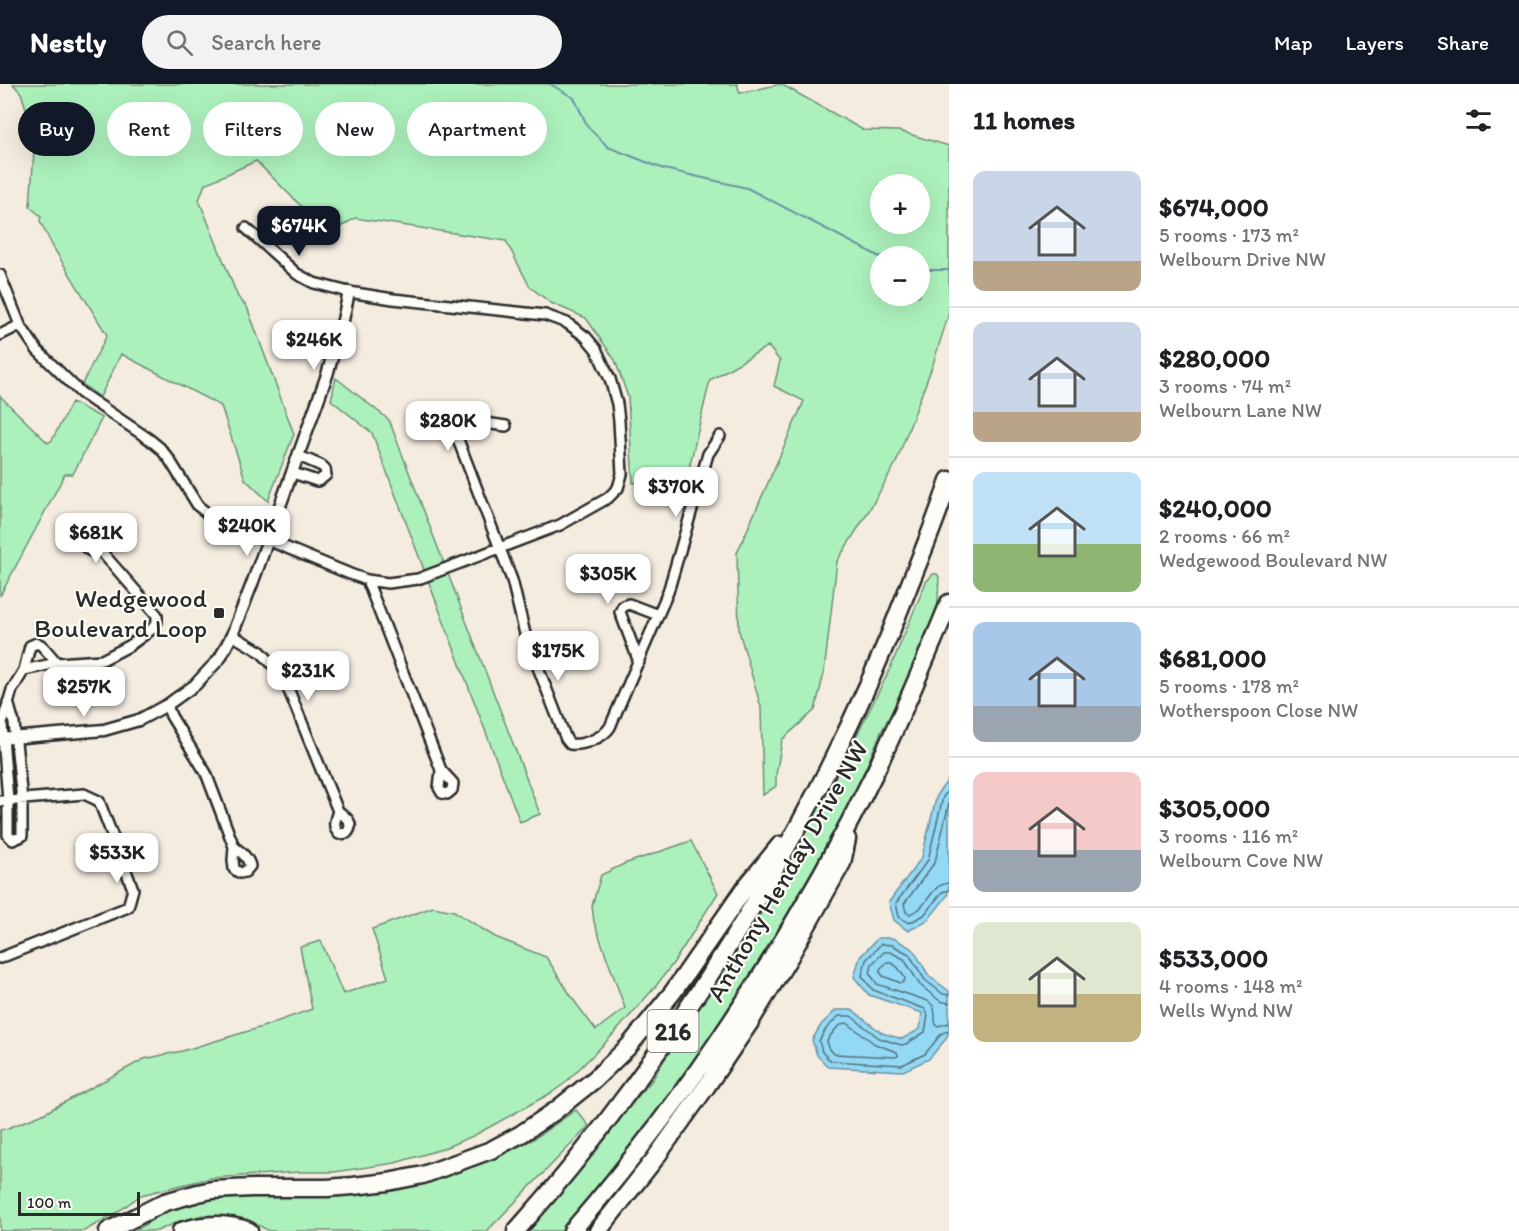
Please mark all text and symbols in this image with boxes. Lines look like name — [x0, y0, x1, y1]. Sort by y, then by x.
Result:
search box — [142, 15, 562, 69]
text: Nestly — [30, 25, 106, 59]
icon: search — [163, 26, 196, 59]
text: Search here — [211, 29, 322, 56]
text: Map — [1274, 30, 1313, 55]
text: Layers — [1346, 30, 1404, 55]
text: Share — [1437, 30, 1489, 55]
chip: Buy — [18, 102, 95, 156]
chip: Rent — [107, 102, 191, 156]
chip: Filters — [203, 102, 303, 156]
chip: New — [315, 102, 395, 156]
chip: Apartment — [407, 102, 547, 156]
text: 11 homes — [973, 104, 1075, 136]
icon: filters — [1462, 104, 1495, 137]
map controls — [870, 174, 930, 306]
button: + — [870, 174, 930, 234]
text: $674,000 — [1159, 191, 1269, 223]
icon: home — [1021, 195, 1093, 267]
pin: $674K — [257, 206, 341, 257]
text: $674K — [271, 213, 327, 237]
text: 5 rooms · 173 m² — [1159, 223, 1299, 247]
button: − — [870, 246, 930, 306]
text: Welbourn Drive NW — [1159, 247, 1326, 271]
pin: $246K — [272, 320, 356, 371]
text: $246K — [286, 327, 342, 351]
text: $280,000 — [1159, 342, 1270, 374]
icon: home — [1021, 346, 1093, 418]
text: 3 rooms · 74 m² — [1159, 374, 1291, 398]
text: Welbourn Lane NW — [1159, 398, 1322, 422]
pin: $280K — [406, 401, 490, 452]
text: $280K — [420, 408, 476, 432]
pin: $370K — [634, 467, 718, 518]
text: $370K — [648, 474, 704, 498]
text: $240,000 — [1159, 492, 1272, 524]
icon: home — [1021, 496, 1093, 568]
pin: $240K — [205, 506, 289, 557]
pin: $681K — [54, 513, 138, 564]
text: $240K — [218, 513, 276, 537]
text: $681K — [69, 520, 123, 544]
text: 2 rooms · 66 m² — [1159, 524, 1290, 548]
text: Wedgewood Boulevard NW — [1159, 548, 1387, 572]
pin: $305K — [566, 554, 650, 605]
text: $305K — [580, 561, 636, 585]
place label: Wedgewood Boulevard Loop — [34, 582, 208, 644]
marker: Wedgewood Boulevard Loop — [212, 606, 226, 620]
pin: $175K — [516, 631, 600, 682]
text: $175K — [532, 638, 584, 662]
text: $681,000 — [1159, 642, 1266, 674]
icon: home — [1021, 646, 1093, 718]
pin: $231K — [266, 651, 350, 702]
text: $231K — [281, 658, 335, 682]
pin: $257K — [42, 667, 126, 718]
text: $257K — [57, 674, 111, 698]
text: 5 rooms · 178 m² — [1159, 674, 1299, 698]
text: Wotherspoon Close NW — [1159, 698, 1358, 722]
street label: Anthony Henday Drive NW — [699, 735, 875, 1007]
text: $305,000 — [1159, 792, 1270, 824]
icon: home — [1021, 796, 1093, 868]
text: 3 rooms · 116 m² — [1159, 824, 1298, 848]
pin: $533K — [75, 833, 159, 884]
text: $533K — [89, 840, 145, 864]
text: Welbourn Cove NW — [1159, 848, 1323, 872]
text: $533,000 — [1159, 942, 1268, 974]
icon: home — [1021, 946, 1093, 1018]
text: 4 rooms · 148 m² — [1159, 974, 1303, 998]
text: Wells Wynd NW — [1159, 998, 1293, 1022]
road number: 216 — [648, 1010, 698, 1052]
scale bar — [18, 1189, 140, 1216]
text: 100 m — [27, 1193, 71, 1212]

